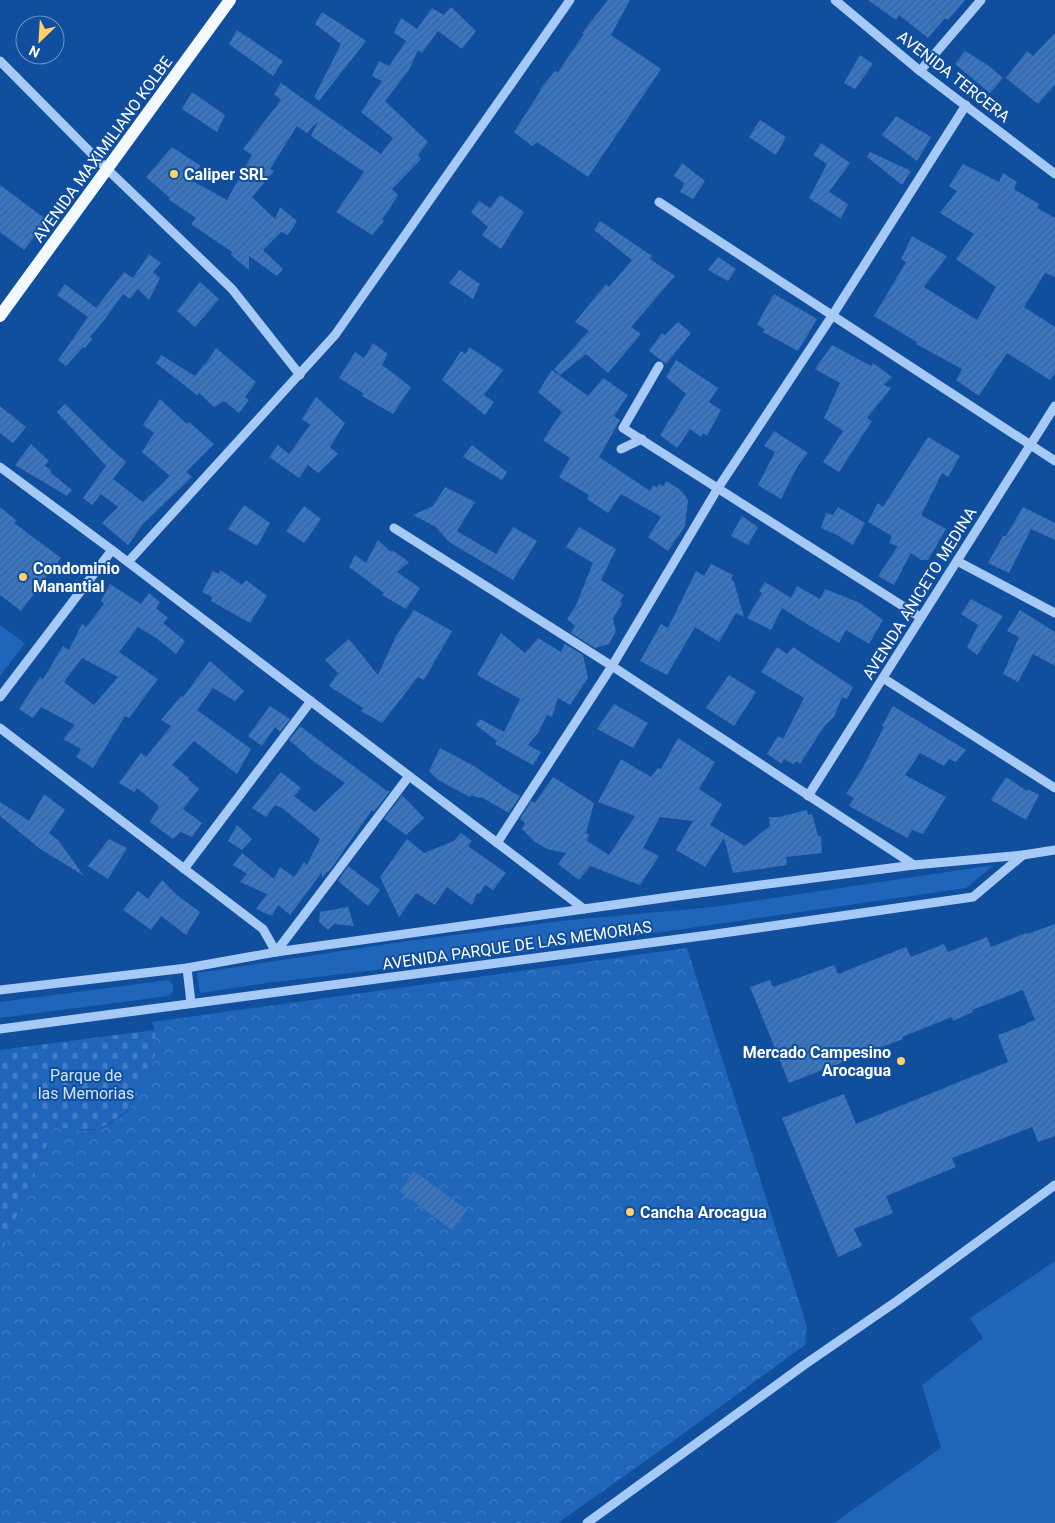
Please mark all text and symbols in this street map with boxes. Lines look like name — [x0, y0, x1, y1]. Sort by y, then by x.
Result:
north arrow — [15, 15, 65, 65]
street label: AVENIDA TERCERA — [894, 27, 1014, 127]
street label: AVENIDA MAXIMILIANO KOLBE — [28, 52, 176, 246]
place label: Caliper SRL — [184, 165, 268, 184]
marker: Caliper SRL — [168, 168, 180, 180]
street label: AVENIDA ANICETO MEDINA — [858, 503, 981, 683]
place label: Condominio Manantial — [33, 559, 120, 596]
marker: Condominio Manantial — [17, 571, 29, 583]
street label: AVENIDA PARQUE DE LAS MEMORIAS — [381, 917, 653, 974]
place label: Mercado Campesino Arocagua — [743, 1043, 891, 1080]
marker: Mercado Campesino Arocagua — [895, 1055, 907, 1067]
park label: Parque de las Memorias — [38, 1066, 134, 1103]
place label: Cancha Arocagua — [640, 1203, 767, 1222]
marker: Cancha Arocagua — [624, 1206, 636, 1218]

